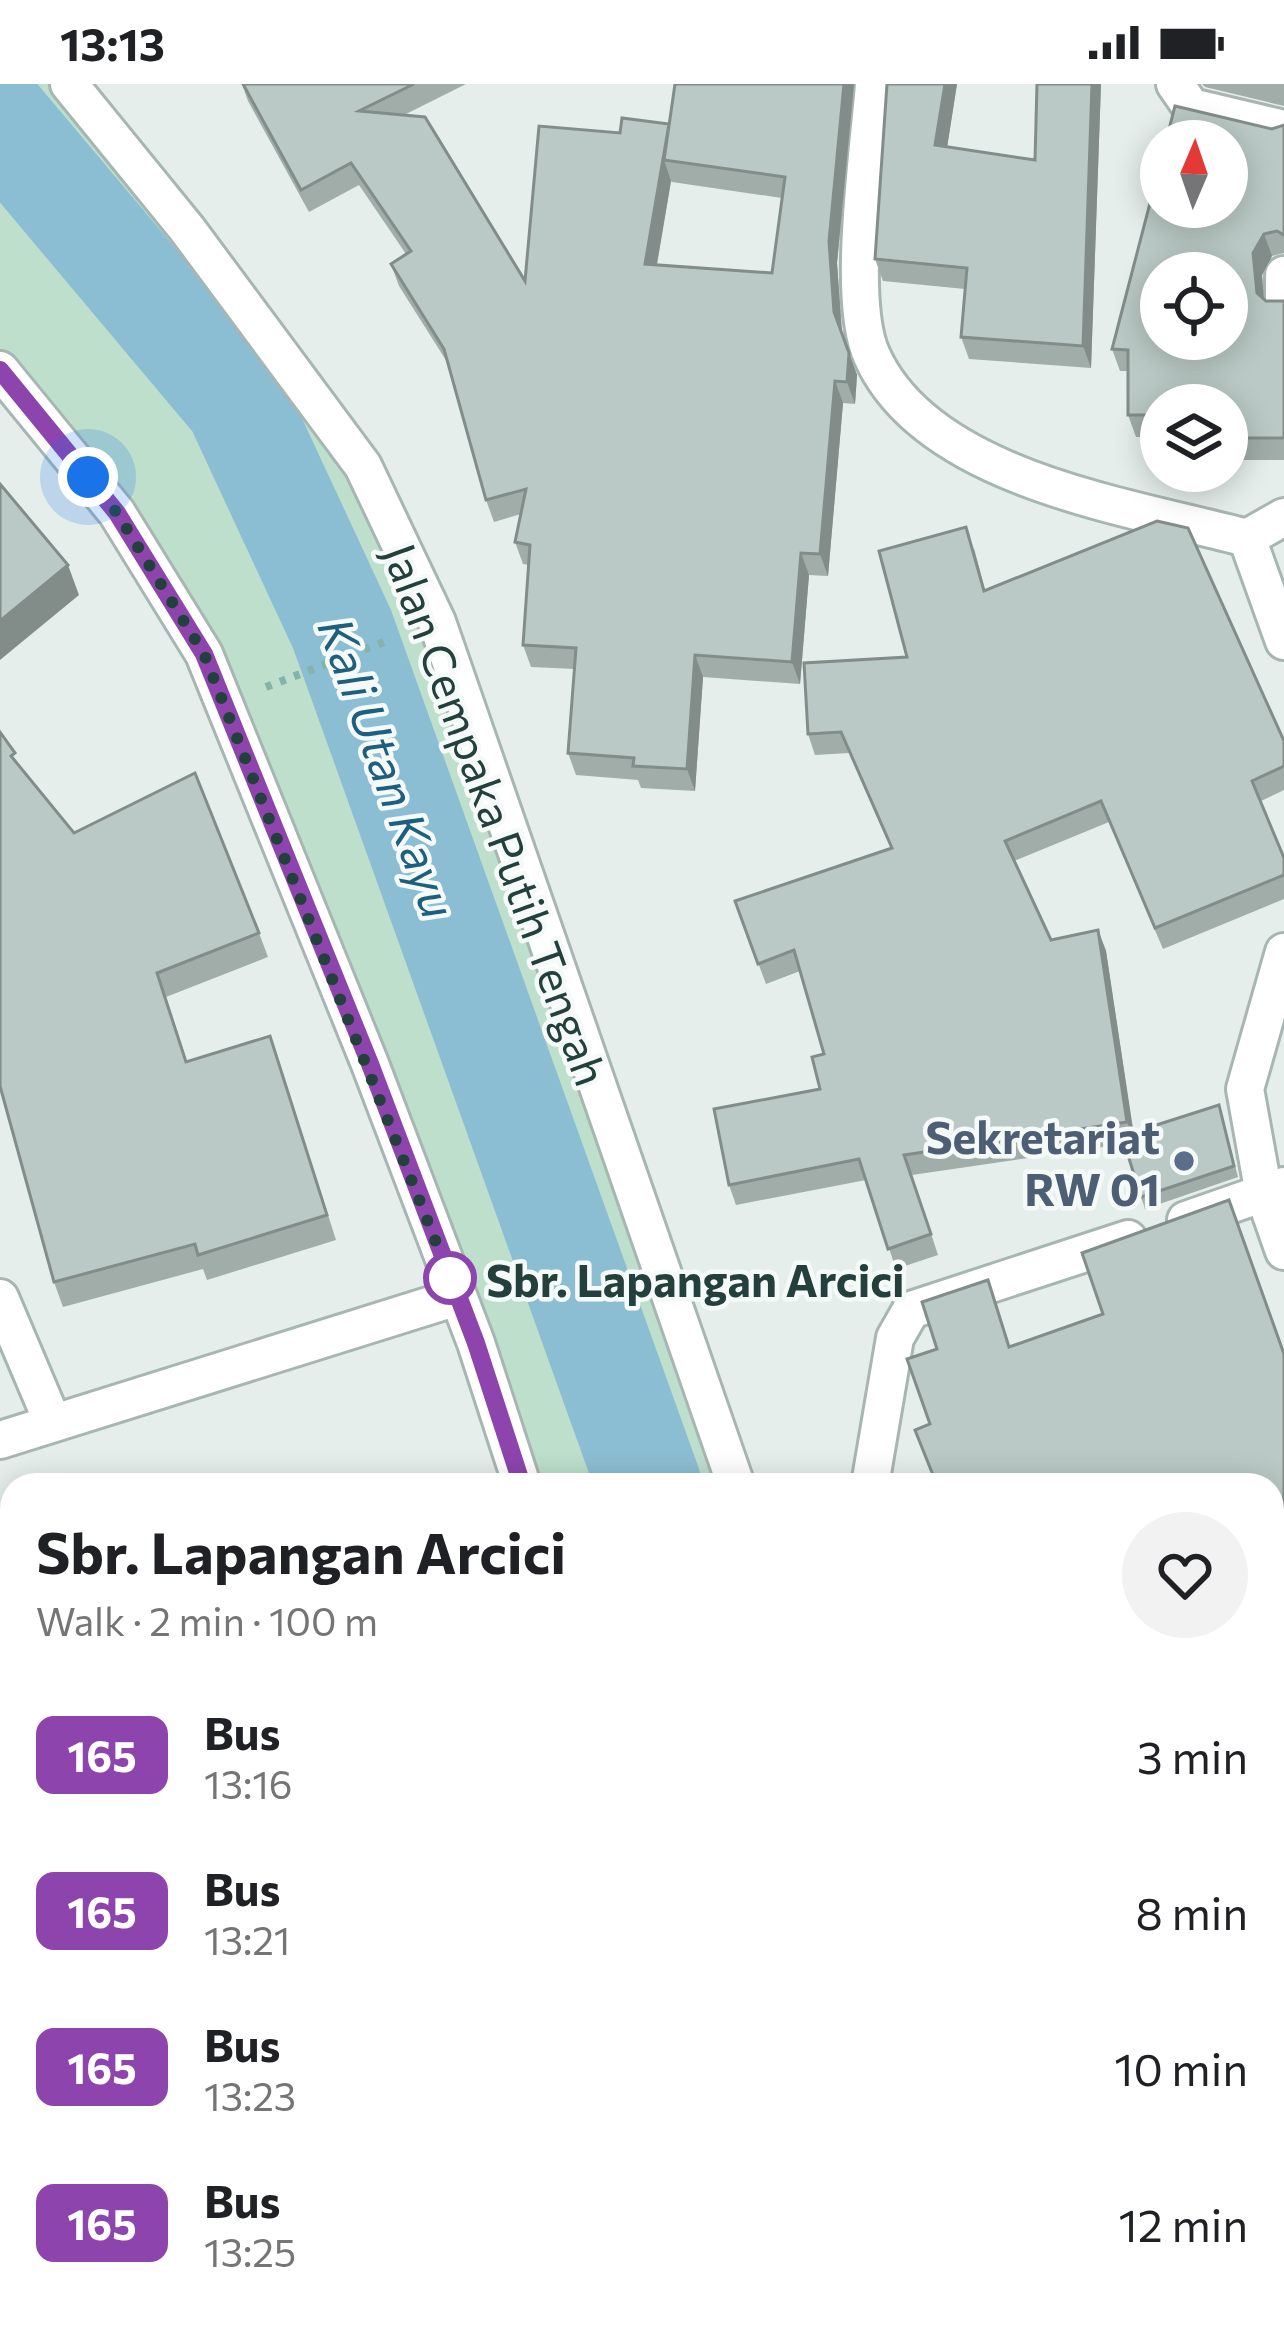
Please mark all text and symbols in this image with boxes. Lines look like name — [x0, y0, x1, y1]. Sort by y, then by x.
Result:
text: 13:13 — [60, 15, 165, 70]
north arrow — [1140, 120, 1248, 228]
map controls — [1140, 120, 1248, 492]
button: locate — [1140, 252, 1248, 360]
button: layers — [1140, 384, 1248, 492]
your location — [58, 447, 118, 507]
street label: Jalan Cempaka Putih Tengah — [373, 536, 621, 1092]
water label: Kali Utan Kayu — [307, 609, 471, 925]
place label: Sekretariat RW 01 — [925, 1108, 1160, 1215]
marker: Sekretariat RW 01 — [1171, 1148, 1197, 1174]
place label: Sbr. Lapangan Arcici — [486, 1251, 905, 1306]
marker: Sbr. Lapangan Arcici — [425, 1253, 475, 1303]
button: heart — [1122, 1512, 1248, 1638]
text: Sbr. Lapangan Arcici — [36, 1516, 566, 1586]
text: Walk · 2 min · 100 m — [36, 1596, 378, 1644]
text: Bus — [204, 1704, 280, 1759]
text: 3 min — [1137, 1728, 1248, 1783]
text: 165 — [67, 1729, 137, 1781]
text: 13:16 — [204, 1759, 292, 1807]
text: Bus — [204, 1860, 280, 1915]
text: 8 min — [1135, 1884, 1248, 1939]
text: 165 — [67, 1885, 137, 1937]
text: 13:21 — [204, 1915, 290, 1963]
text: Bus — [204, 2016, 280, 2071]
text: 10 min — [1114, 2040, 1248, 2095]
text: 165 — [67, 2041, 137, 2093]
text: 13:23 — [204, 2071, 296, 2119]
text: Bus — [204, 2172, 280, 2227]
text: 12 min — [1119, 2196, 1248, 2251]
text: 165 — [67, 2197, 137, 2249]
text: 13:25 — [204, 2227, 296, 2275]

